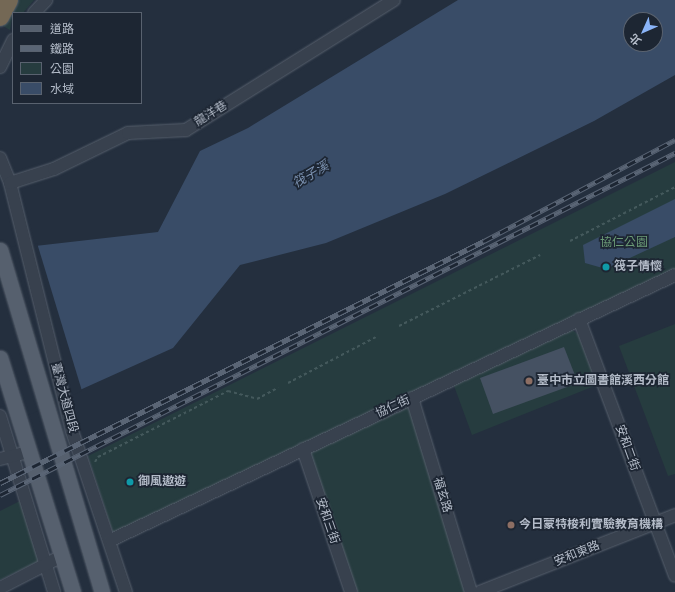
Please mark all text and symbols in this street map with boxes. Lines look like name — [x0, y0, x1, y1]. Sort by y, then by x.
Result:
legend — [12, 12, 142, 104]
north arrow — [623, 12, 663, 52]
text: 道路 — [50, 21, 74, 37]
text: 北 — [626, 31, 644, 49]
text: 鐵路 — [50, 41, 74, 57]
text: 公園 — [50, 61, 74, 77]
text: 水域 — [50, 81, 74, 97]
street label: 龍洋巷 — [192, 98, 230, 130]
water label: 筏子溪 — [290, 158, 332, 192]
park label: 協仁公園 — [600, 236, 648, 250]
place label: 筏子情懷 — [614, 260, 662, 274]
marker: 筏子情懷 — [601, 262, 611, 272]
street label: 臺灣大道四段 — [48, 361, 80, 435]
place label: 臺中市立圖書館溪西分館 — [537, 374, 669, 388]
marker: 臺中市立圖書館溪西分館 — [524, 376, 534, 386]
street label: 協仁街 — [374, 393, 412, 421]
street label: 安和二街 — [612, 423, 642, 473]
place label: 御風遨遊 — [138, 475, 186, 489]
street label: 福玄路 — [430, 476, 454, 514]
marker: 御風遨遊 — [125, 477, 135, 487]
street label: 安和三街 — [312, 496, 342, 546]
place label: 今日蒙特梭利實驗教育機構 — [519, 518, 663, 532]
marker: 今日蒙特梭利實驗教育機構 — [506, 520, 516, 530]
street label: 安和東路 — [552, 538, 602, 570]

